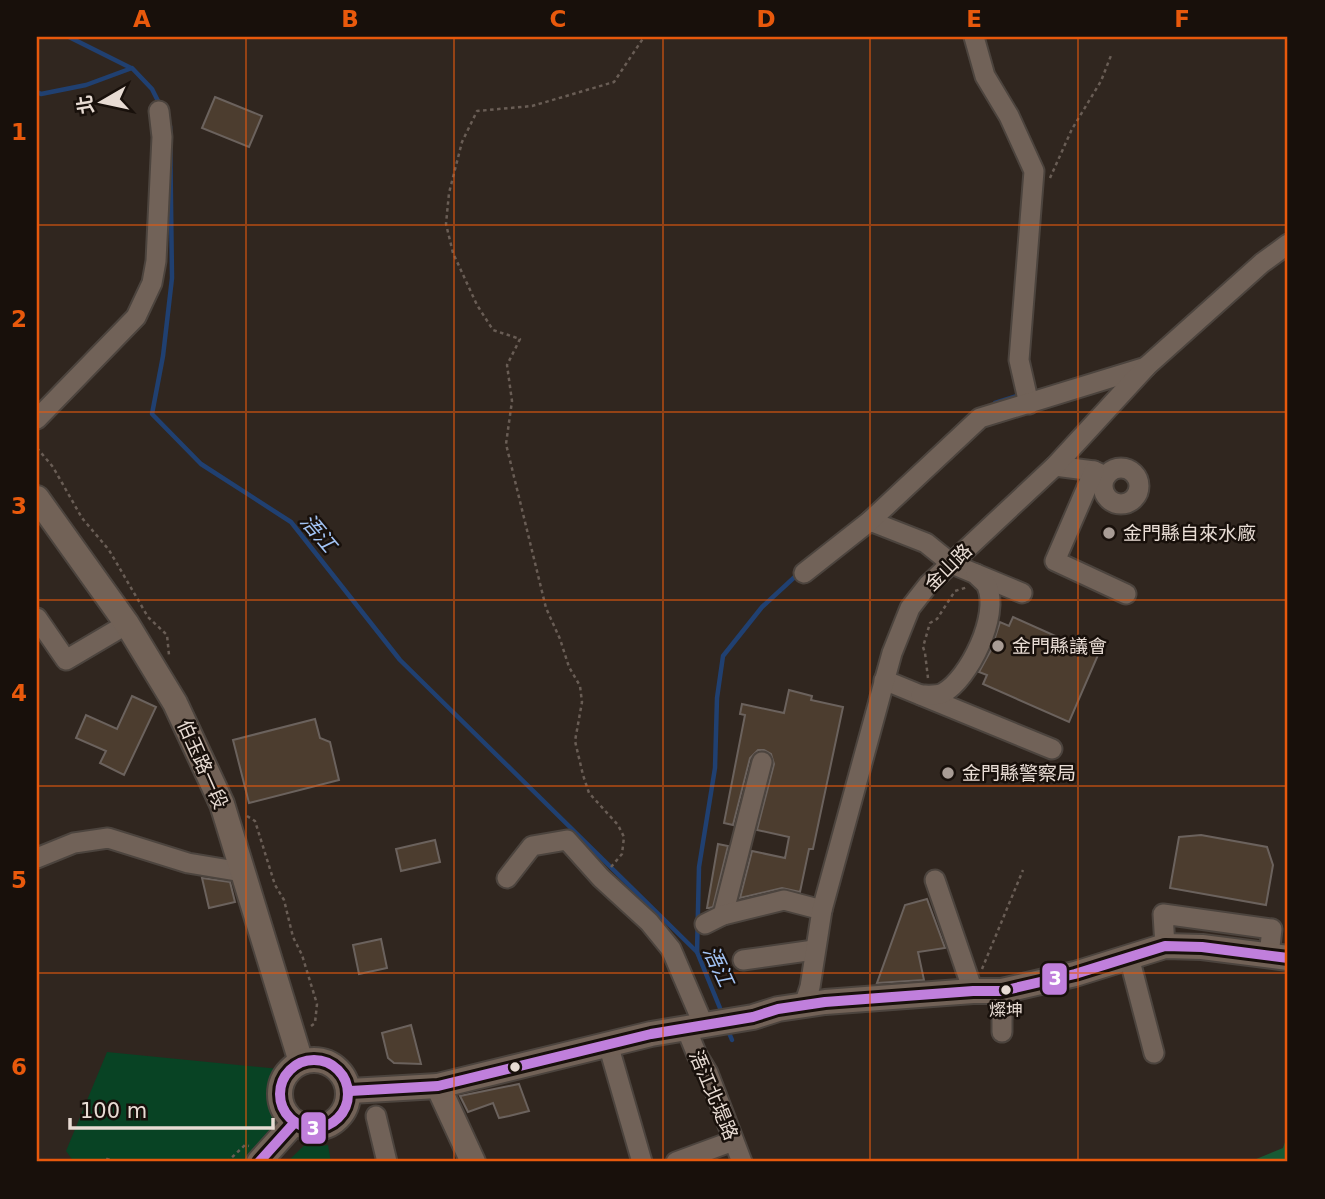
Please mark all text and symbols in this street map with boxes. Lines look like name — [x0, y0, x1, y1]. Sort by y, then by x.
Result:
text: A — [133, 6, 151, 32]
text: B — [341, 6, 359, 32]
text: C — [550, 6, 566, 32]
text: D — [756, 6, 776, 32]
text: E — [966, 6, 982, 32]
text: F — [1174, 6, 1190, 32]
north arrow — [66, 66, 136, 136]
text: 北 — [73, 94, 98, 116]
text: 1 — [11, 119, 27, 145]
text: 2 — [11, 306, 27, 332]
text: 3 — [11, 493, 27, 519]
water label: 浯江 — [295, 509, 342, 558]
place label: 金門縣自來水廠 — [1123, 522, 1256, 544]
marker: 金門縣自來水廠 — [1101, 525, 1117, 541]
street label: 金山路 — [920, 539, 976, 595]
place label: 金門縣議會 — [1012, 635, 1107, 657]
marker: 金門縣議會 — [990, 638, 1006, 654]
text: 4 — [11, 680, 27, 706]
street label: 伯玉路一段 — [174, 716, 232, 812]
place label: 金門縣警察局 — [962, 762, 1076, 784]
marker: 金門縣警察局 — [940, 765, 956, 781]
text: 5 — [11, 867, 27, 893]
water label: 浯江 — [698, 942, 739, 992]
line badge: 3 — [1041, 962, 1068, 996]
text: 3 — [1048, 967, 1062, 989]
marker: 燦坤 — [999, 983, 1013, 997]
place label: 燦坤 — [989, 1000, 1023, 1020]
street label: 浯江北堤路 — [685, 1047, 743, 1143]
text: 6 — [11, 1054, 27, 1080]
unlabelled marker — [508, 1060, 522, 1074]
scale bar — [70, 1087, 273, 1131]
text: 100 m — [80, 1099, 147, 1123]
line badge: 3 — [300, 1111, 327, 1145]
text: 3 — [306, 1117, 320, 1139]

